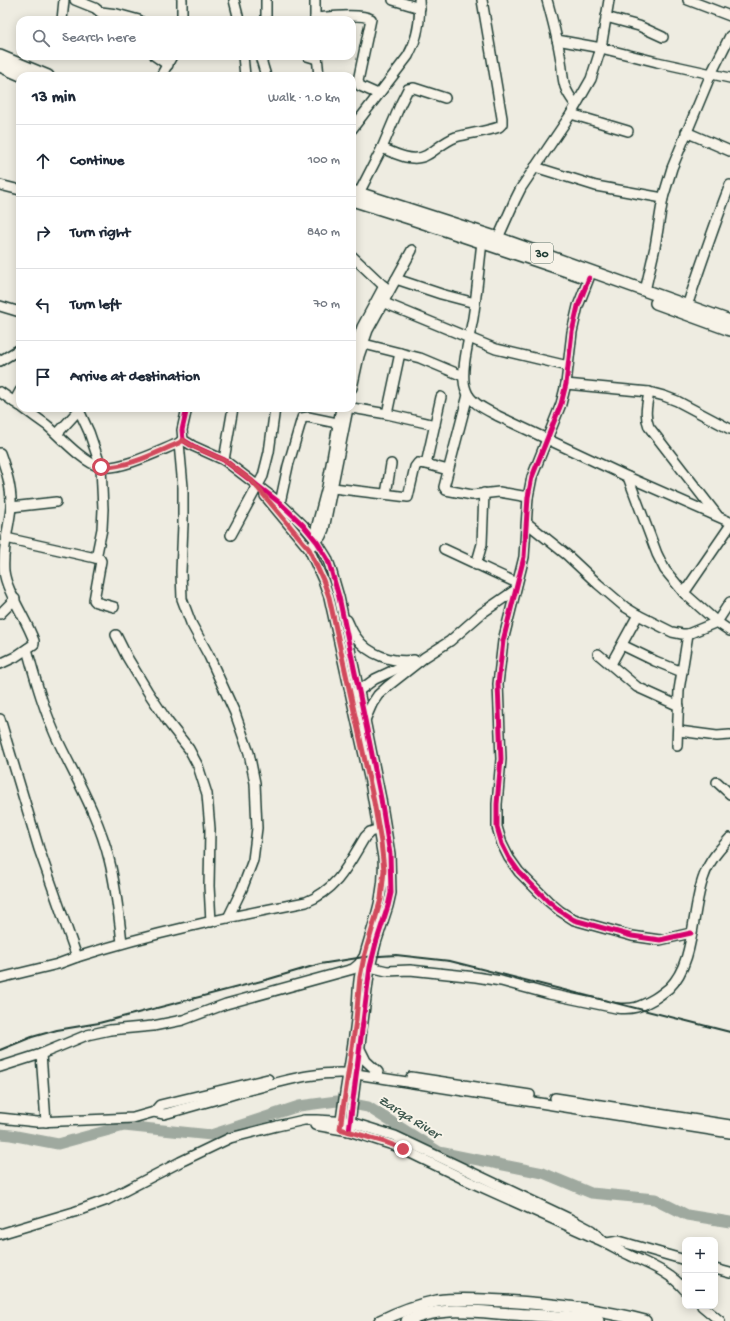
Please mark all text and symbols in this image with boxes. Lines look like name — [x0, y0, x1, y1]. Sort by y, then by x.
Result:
search box — [16, 16, 356, 60]
icon: search — [30, 27, 52, 49]
text: Search here — [62, 29, 136, 47]
text: 13 min — [32, 88, 76, 108]
text: Walk · 1.0 km — [268, 91, 340, 106]
icon: ahead — [32, 150, 54, 172]
text: Continue — [70, 152, 124, 170]
text: 100 m — [308, 153, 340, 168]
icon: right — [32, 222, 54, 244]
text: Turn right — [70, 224, 130, 242]
text: 840 m — [307, 225, 340, 240]
road number: 30 — [531, 243, 553, 263]
icon: left — [32, 294, 54, 316]
text: Turn left — [70, 296, 121, 314]
text: 70 m — [314, 297, 340, 312]
icon: arrive — [32, 366, 54, 388]
text: Arrive at destination — [70, 368, 200, 386]
route start — [92, 458, 110, 476]
water label: Zarqa River — [374, 1092, 445, 1145]
route end — [394, 1140, 412, 1158]
map controls — [682, 1237, 718, 1309]
button: + — [682, 1237, 718, 1273]
button: − — [682, 1273, 718, 1309]

